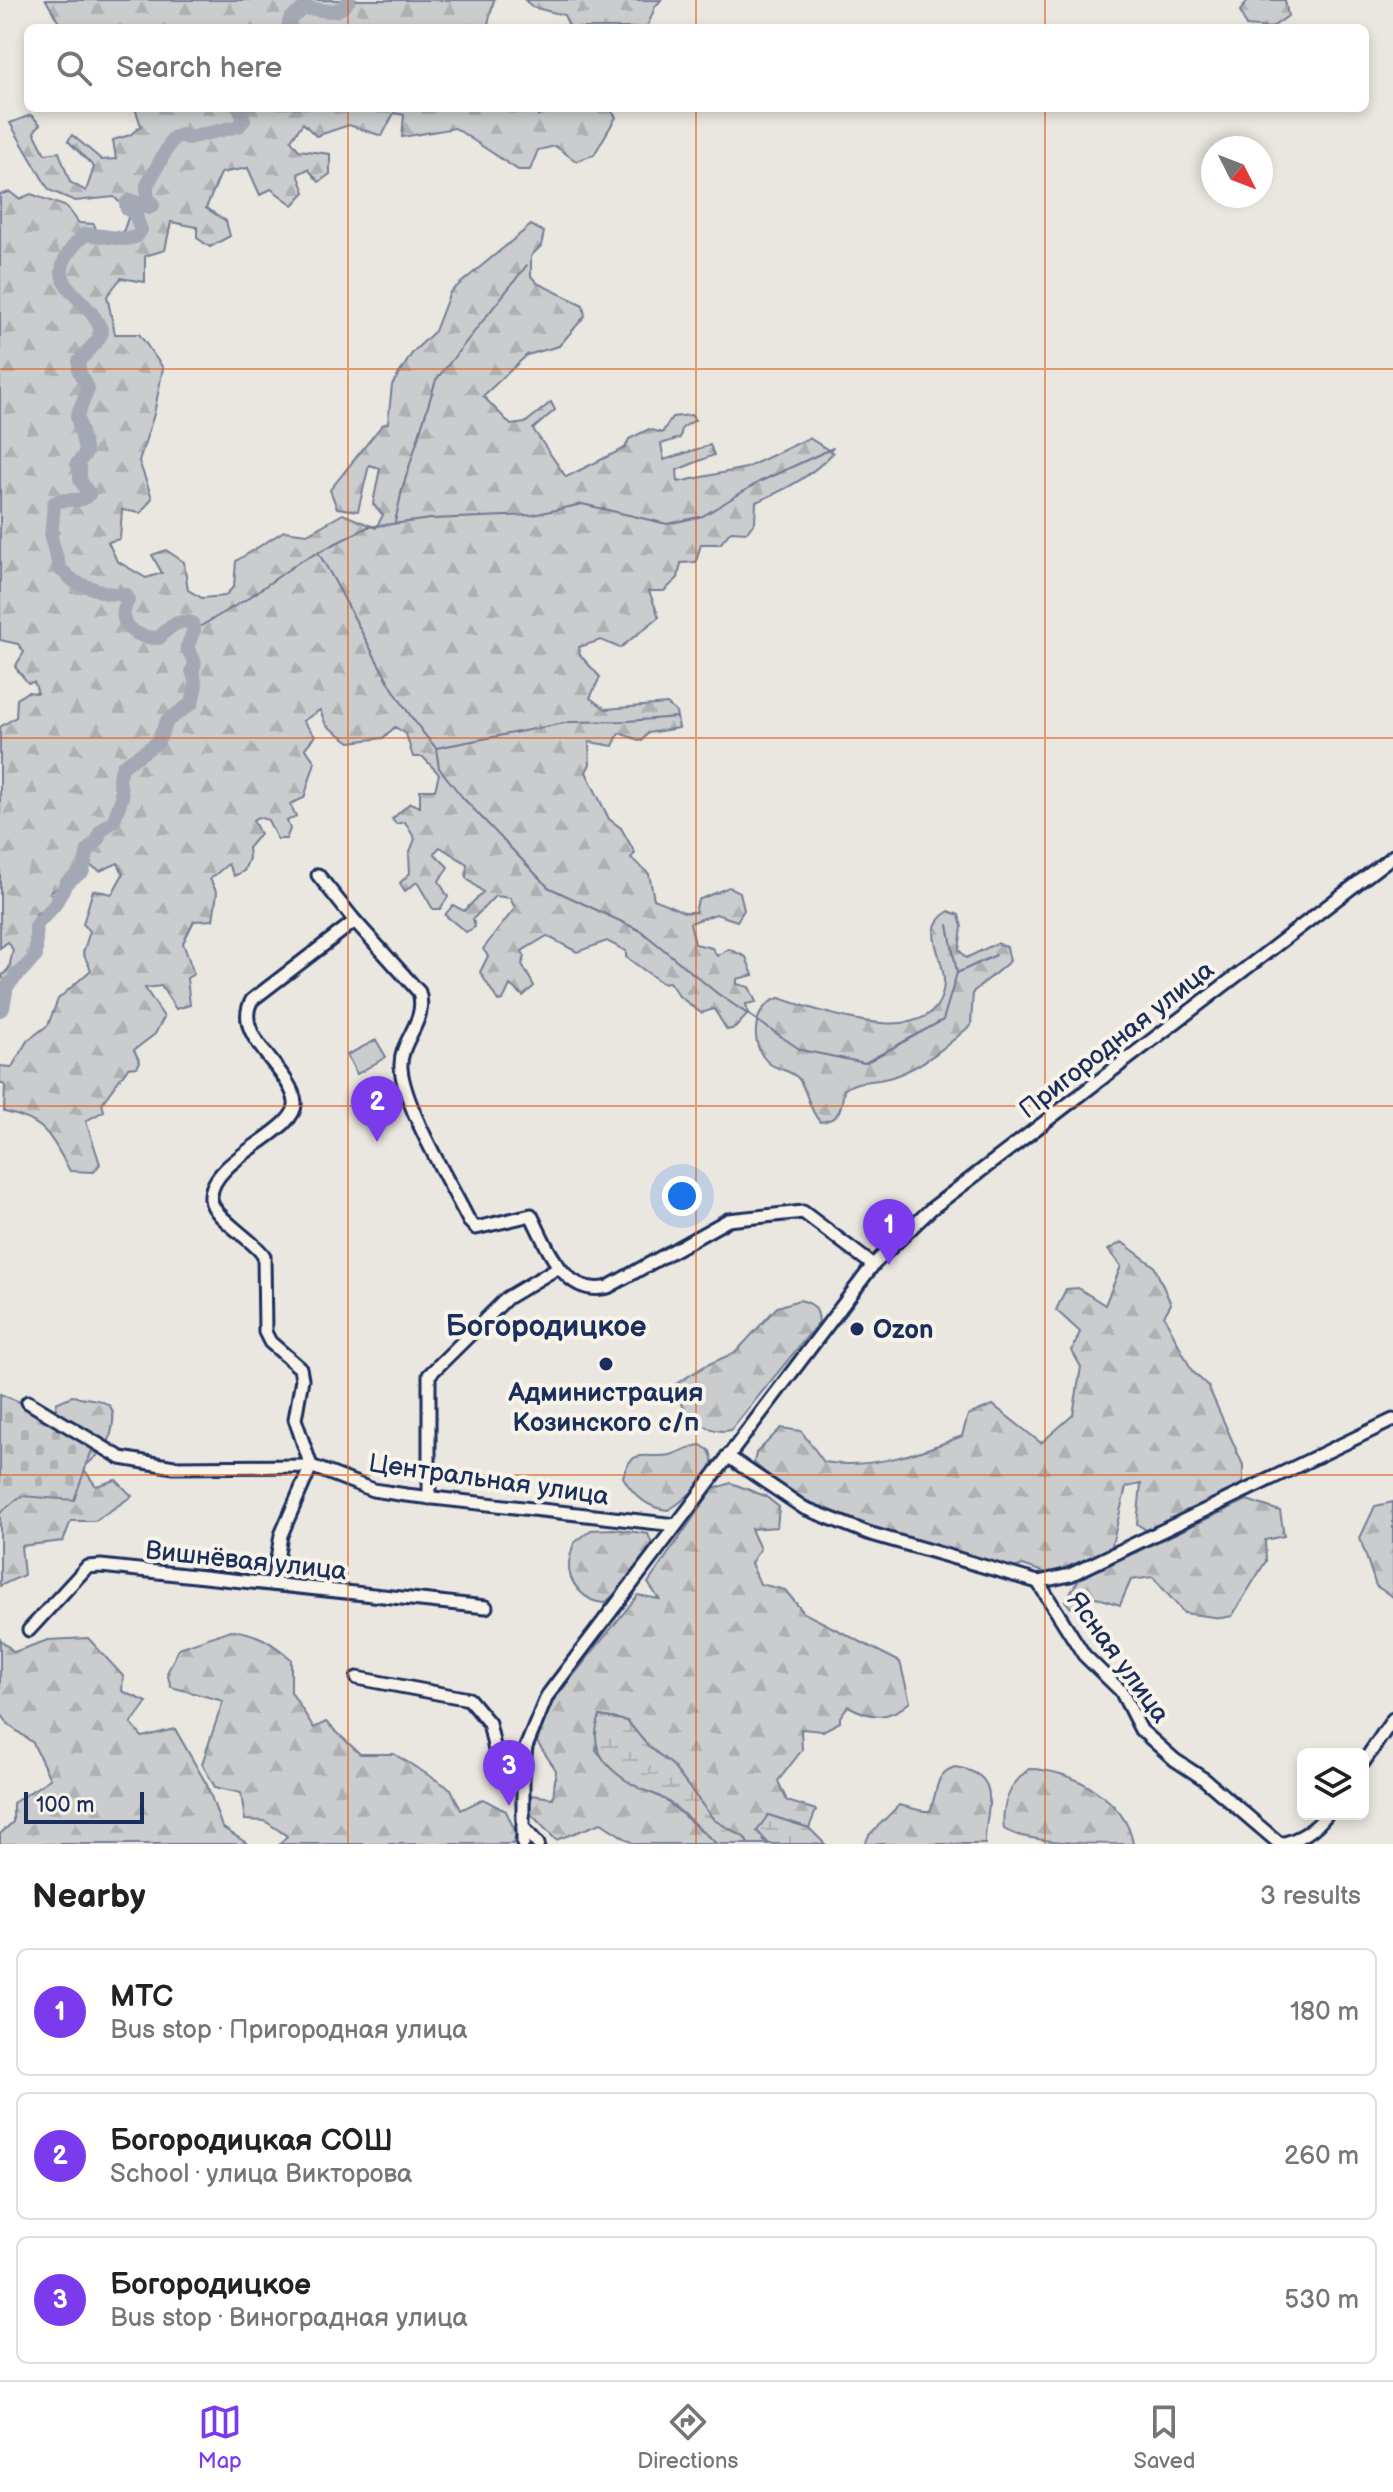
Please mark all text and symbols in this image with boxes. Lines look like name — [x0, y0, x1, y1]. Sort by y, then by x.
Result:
search box — [24, 24, 1369, 112]
icon: search — [52, 46, 96, 90]
text: Search here — [116, 50, 282, 86]
north arrow — [1201, 136, 1273, 208]
street label: Пригородная улица — [1013, 955, 1220, 1126]
pin: 2 — [351, 1076, 403, 1142]
your location — [662, 1176, 702, 1216]
pin: 1 — [863, 1199, 915, 1265]
district label: Богородицкое — [446, 1309, 646, 1345]
place label: Ozon — [873, 1315, 934, 1346]
marker: Ozon — [848, 1320, 866, 1338]
marker: Администрация Козинского с/п — [597, 1355, 615, 1373]
place label: Администрация Козинского с/п — [508, 1378, 703, 1439]
street label: Центральная улица — [367, 1448, 611, 1513]
street label: Вишнёвая улица — [144, 1535, 348, 1587]
street label: Ясная улица — [1060, 1586, 1176, 1729]
pin: 3 — [483, 1740, 535, 1806]
map controls — [1297, 1748, 1369, 1820]
button: layers — [1297, 1748, 1369, 1820]
scale bar — [24, 1788, 144, 1824]
text: 100 m — [36, 1792, 95, 1819]
text: Nearby — [32, 1876, 146, 1917]
text: 3 results — [1260, 1881, 1361, 1912]
text: МТС — [110, 1979, 173, 2015]
text: 1 — [55, 1997, 65, 2028]
text: 180 m — [1290, 1997, 1359, 2028]
text: Bus stop · Пригородная улица — [110, 2015, 468, 2046]
text: Богородицкая СОШ — [110, 2123, 393, 2159]
text: 2 — [52, 2141, 68, 2172]
text: 260 m — [1284, 2141, 1359, 2172]
text: School · улица Викторова — [110, 2159, 412, 2190]
text: Богородицкое — [110, 2267, 311, 2303]
text: 3 — [52, 2285, 68, 2316]
text: 530 m — [1284, 2285, 1359, 2316]
text: Bus stop · Виноградная улица — [110, 2303, 468, 2334]
tab: Map — [198, 2400, 242, 2475]
tab: Directions — [637, 2400, 738, 2475]
tab: Saved — [1134, 2400, 1195, 2475]

